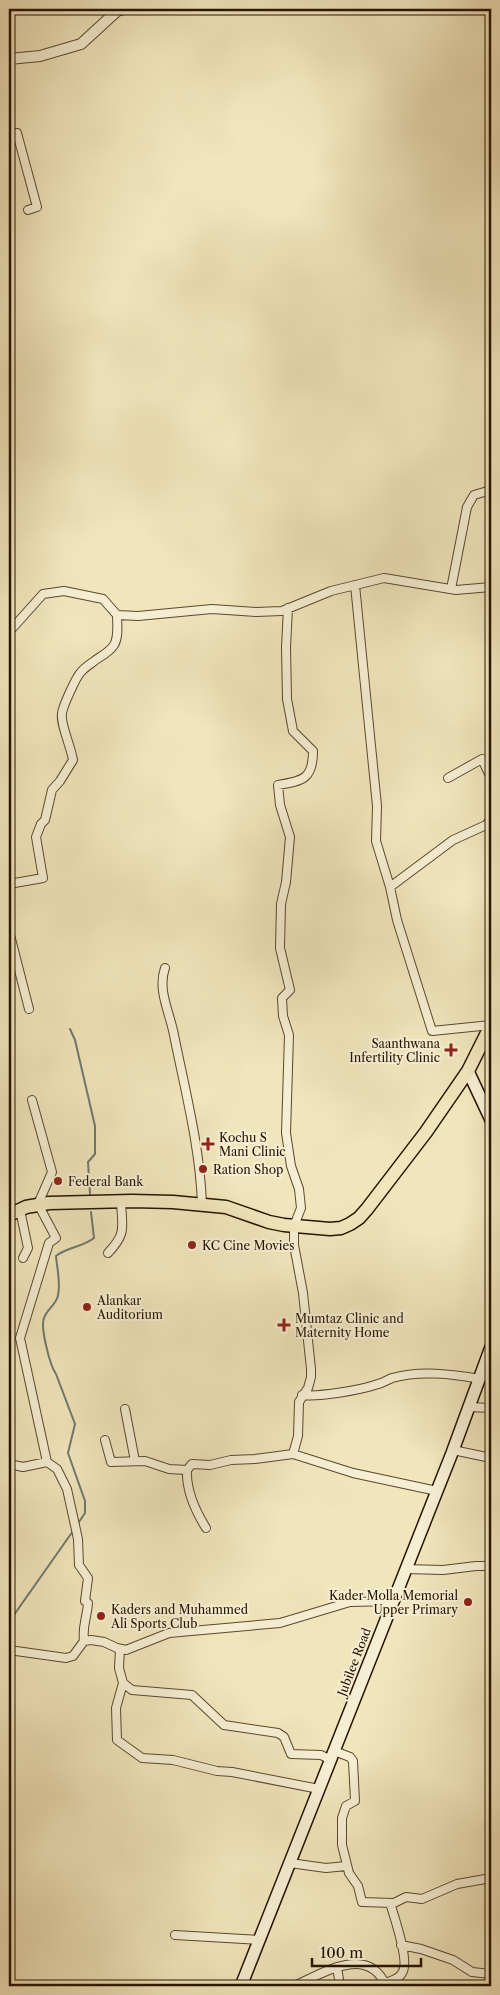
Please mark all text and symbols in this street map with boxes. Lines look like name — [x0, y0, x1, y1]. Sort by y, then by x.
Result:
place label: Saanthwana Infertility Clinic — [349, 1036, 441, 1065]
marker: Saanthwana Infertility Clinic — [444, 1043, 458, 1057]
place label: Kochu S Mani Clinic — [219, 1130, 286, 1159]
marker: Kochu S Mani Clinic — [201, 1137, 215, 1151]
place label: Ration Shop — [213, 1162, 284, 1177]
marker: Ration Shop — [197, 1163, 209, 1175]
place label: Federal Bank — [68, 1174, 144, 1189]
marker: Federal Bank — [52, 1175, 64, 1187]
place label: KC Cine Movies — [202, 1238, 294, 1253]
marker: KC Cine Movies — [186, 1239, 198, 1251]
place label: Alankar Auditorium — [96, 1293, 163, 1322]
marker: Alankar Auditorium — [81, 1301, 93, 1313]
place label: Mumtaz Clinic and Maternity Home — [295, 1311, 404, 1340]
marker: Mumtaz Clinic and Maternity Home — [277, 1318, 291, 1332]
place label: Kader Molla Memorial Upper Primary — [329, 1588, 458, 1617]
marker: Kader Molla Memorial Upper Primary — [462, 1596, 474, 1608]
place label: Kaders and Muhammed Ali Sports Club — [110, 1602, 249, 1631]
marker: Kaders and Muhammed Ali Sports Club — [95, 1610, 107, 1622]
street label: Jubilee Road — [333, 1625, 374, 1700]
scale bar — [312, 1935, 421, 1967]
text: 100 m — [320, 1943, 363, 1962]

